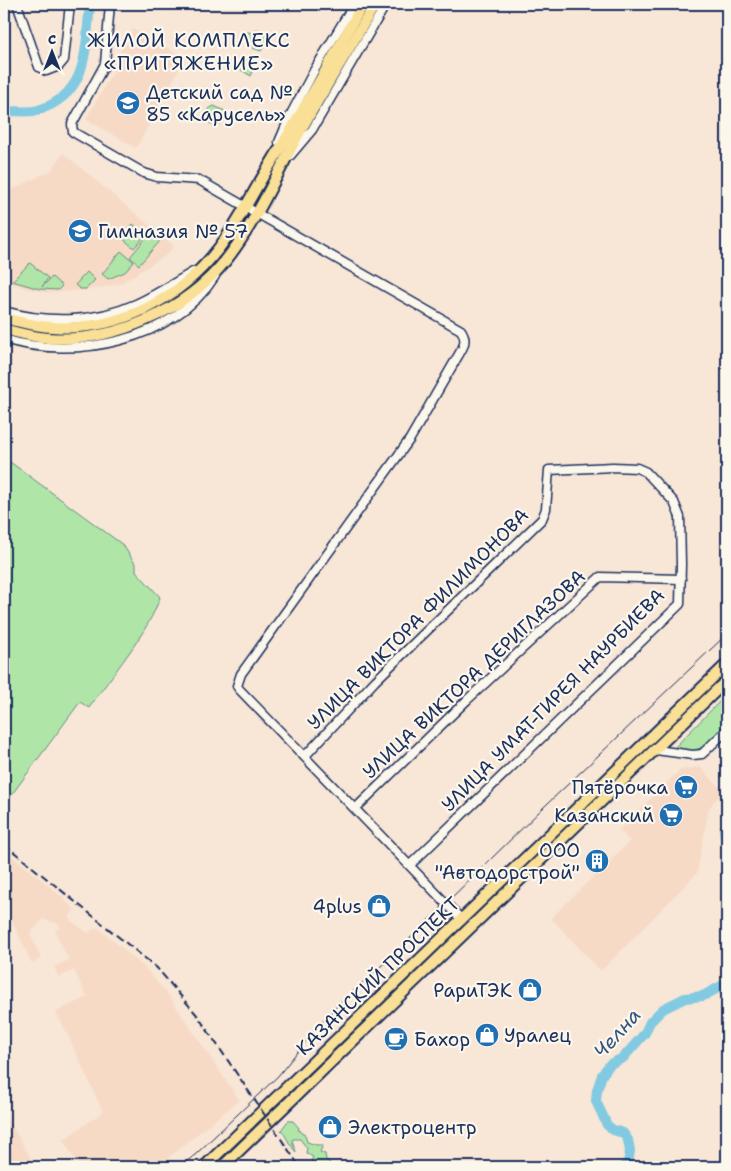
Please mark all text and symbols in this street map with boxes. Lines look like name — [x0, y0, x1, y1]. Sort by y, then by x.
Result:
district label: ЖИЛОЙ КОМПЛЕКС «ПРИТЯЖЕНИЕ» — [87, 27, 291, 76]
north arrow — [28, 28, 78, 78]
text: С — [48, 30, 56, 48]
place label: Детский сад № 85 «Карусель» — [146, 80, 293, 127]
school or university icon: Детский сад № 85 «Карусель» — [115, 90, 141, 116]
school or university icon: Гимназия № 57 — [67, 218, 93, 244]
place label: Гимназия № 57 — [98, 219, 248, 244]
street label: УЛИЦА ВИКТОРА ФИЛИМОНОВА — [302, 503, 534, 735]
street label: УЛИЦА ВИКТОРА ДЕРИГЛАЗОВА — [357, 564, 591, 784]
street label: УЛИЦА УМАТ-ГИРЕЯ НАУРБИЕВА — [436, 583, 670, 817]
supermarket icon: Пятёрочка — [673, 774, 699, 800]
place label: Пятёрочка — [572, 775, 668, 800]
supermarket icon: Казанский — [658, 802, 684, 828]
place label: Казанский — [554, 803, 654, 828]
place label: ООО "Автодорстрой" — [435, 838, 580, 885]
building icon: ООО "Автодорстрой" — [584, 848, 610, 874]
street label: КАЗАНСКИЙ ПРОСПЕКТ — [291, 891, 465, 1061]
shop icon: 4plus — [366, 893, 392, 919]
place label: 4plus — [313, 894, 362, 919]
shop icon: РариТЭК — [517, 977, 543, 1003]
place label: РариТЭК — [433, 978, 512, 1003]
water label: Челна — [588, 1002, 646, 1064]
shop icon: Уралец — [474, 1022, 500, 1048]
place label: Уралец — [504, 1023, 571, 1048]
cafe icon: Бахор — [383, 1026, 409, 1052]
place label: Бахор — [414, 1027, 470, 1052]
shop icon: Электроцентр — [317, 1114, 343, 1140]
place label: Электроцентр — [348, 1115, 477, 1140]

